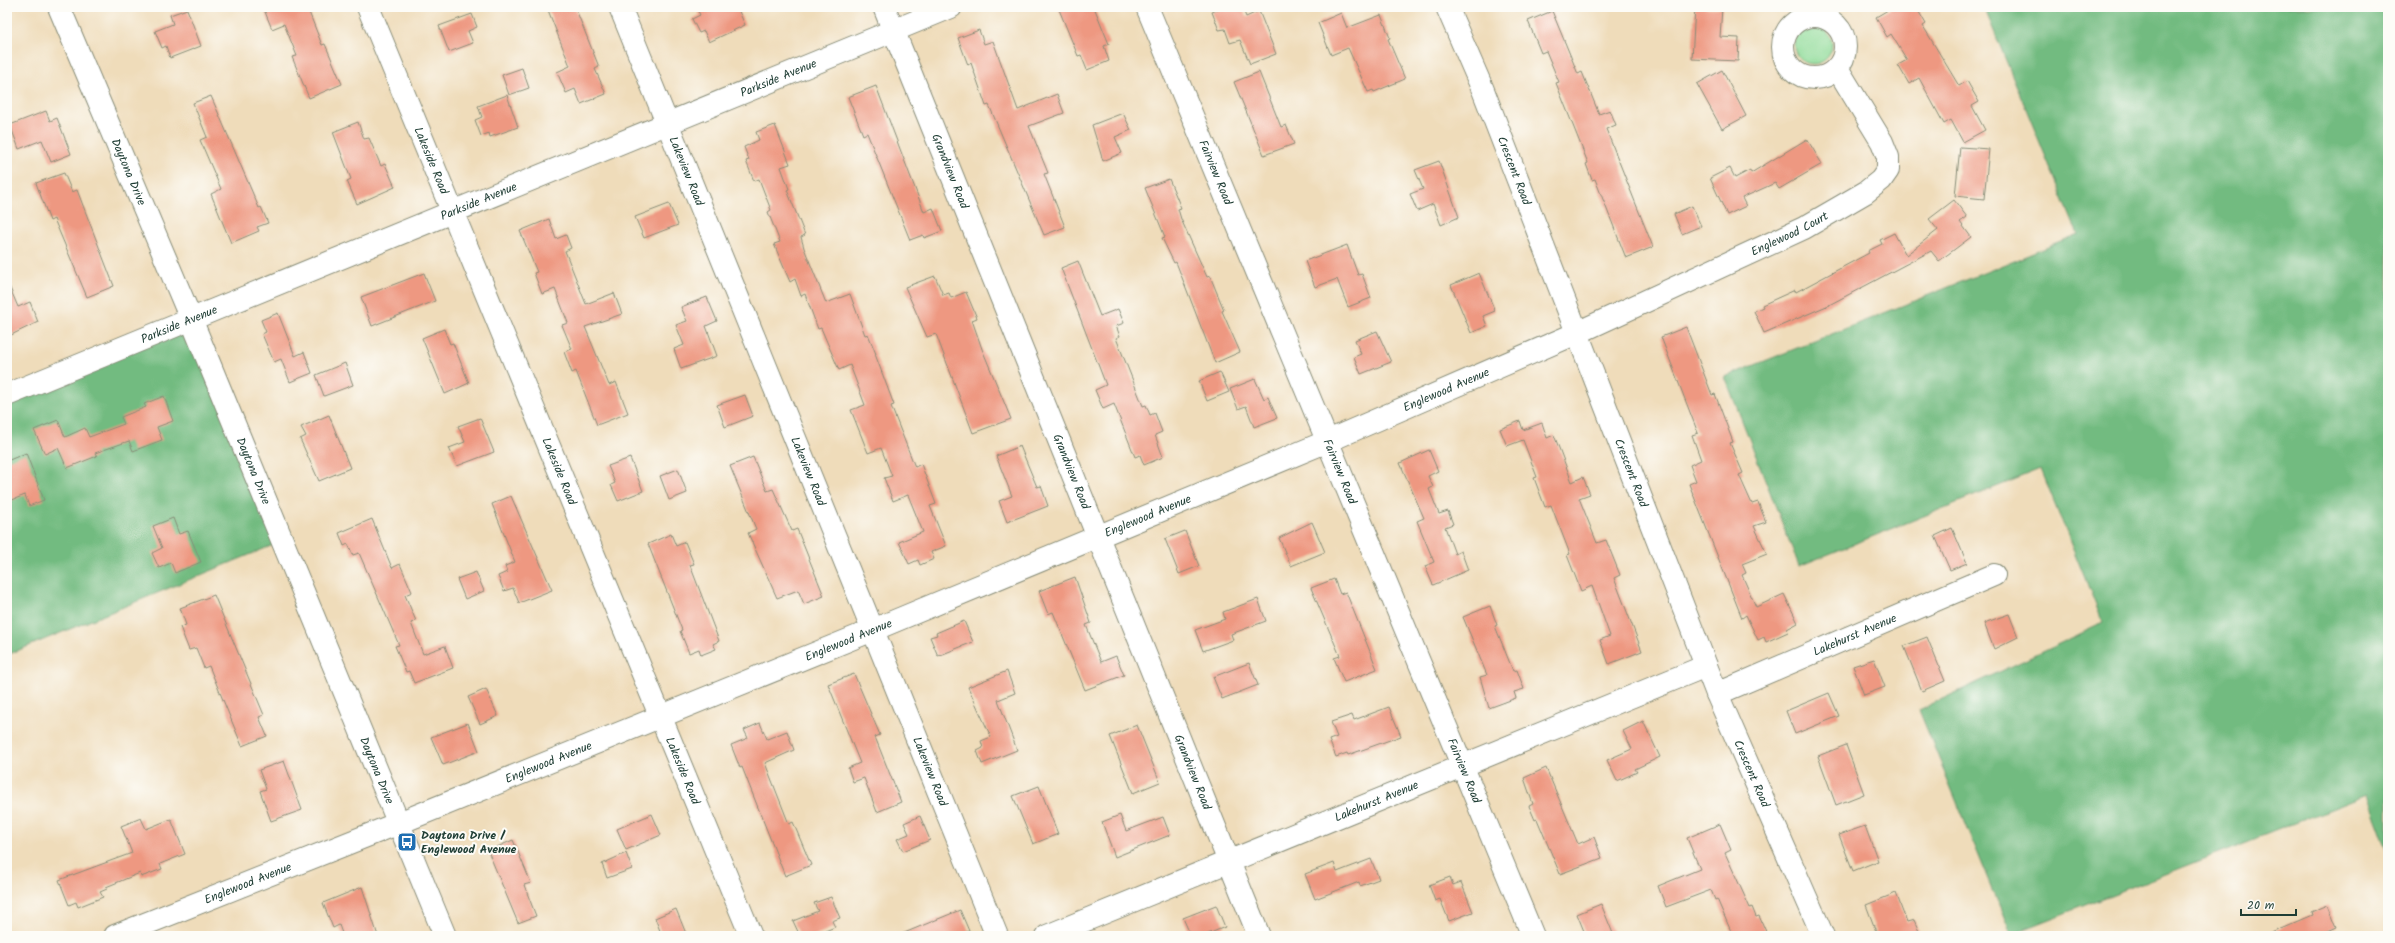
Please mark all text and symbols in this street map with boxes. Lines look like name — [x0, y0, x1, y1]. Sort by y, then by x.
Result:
street label: Parkside Avenue — [737, 53, 820, 102]
street label: Lakeside Road — [409, 124, 454, 198]
street label: Grandview Road — [927, 131, 974, 213]
street label: Lakeview Road — [664, 133, 710, 210]
street label: Crescent Road — [1492, 133, 1537, 209]
street label: Daytona Drive — [106, 135, 152, 209]
street label: Fairview Road — [1194, 137, 1238, 209]
street label: Parkside Avenue — [437, 177, 521, 225]
street label: Englewood Court — [1748, 206, 1832, 261]
street label: Parkside Avenue — [138, 300, 221, 349]
street label: Englewood Avenue — [1400, 362, 1493, 417]
street label: Grandview Road — [1048, 431, 1096, 513]
street label: Daytona Drive — [231, 434, 276, 508]
street label: Lakeside Road — [537, 434, 582, 509]
street label: Lakeview Road — [786, 434, 831, 510]
street label: Fairview Road — [1318, 436, 1362, 508]
street label: Crescent Road — [1609, 436, 1654, 511]
street label: Englewood Avenue — [1101, 489, 1195, 542]
street label: Lakehurst Avenue — [1810, 608, 1900, 661]
street label: Englewood Avenue — [802, 613, 896, 666]
street label: Grandview Road — [1169, 732, 1217, 813]
street label: Daytona Drive — [355, 734, 399, 807]
street label: Lakeside Road — [660, 734, 706, 808]
street label: Lakeview Road — [908, 734, 953, 810]
street label: Fairview Road — [1442, 735, 1487, 807]
street label: Englewood Avenue — [502, 736, 595, 788]
street label: Crescent Road — [1729, 737, 1775, 811]
street label: Lakehurst Avenue — [1331, 775, 1422, 827]
place label: Daytona Drive / Englewood Avenue — [421, 826, 517, 859]
bus stop icon: Daytona Drive / Englewood Avenue — [396, 831, 418, 853]
street label: Englewood Avenue — [201, 857, 295, 909]
scale bar — [2241, 891, 2296, 917]
text: 20 m — [2247, 896, 2275, 915]

